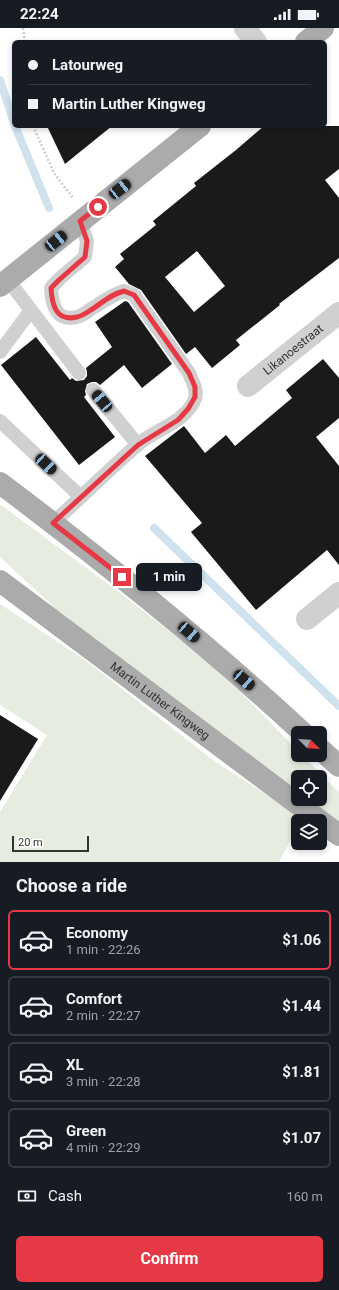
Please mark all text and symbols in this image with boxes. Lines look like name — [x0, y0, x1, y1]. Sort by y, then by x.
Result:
text: 22:24 — [20, 5, 59, 23]
text: Latourweg — [52, 56, 123, 74]
text: Martin Luther Kingweg — [52, 95, 206, 113]
car — [107, 177, 133, 201]
route start — [89, 198, 107, 216]
car — [43, 229, 69, 253]
street label: Likanoestraat — [260, 321, 326, 378]
car — [90, 388, 114, 414]
car — [33, 451, 59, 477]
callout: 1 min — [136, 563, 202, 591]
route end — [113, 568, 131, 586]
text: 1 min — [153, 569, 185, 584]
car — [176, 620, 202, 644]
street label: Martin Luther Kingweg — [108, 659, 213, 743]
car — [231, 668, 257, 692]
north arrow — [291, 726, 327, 762]
map controls — [291, 726, 327, 850]
button: locate — [291, 770, 327, 806]
button: layers — [291, 814, 327, 850]
scale bar — [12, 834, 89, 853]
text: 20 m — [18, 836, 43, 849]
text: Choose a ride — [16, 875, 127, 896]
icon: car — [18, 922, 54, 958]
text: Economy — [66, 924, 128, 942]
text: $1.06 — [282, 931, 321, 949]
text: 1 min · 22:26 — [66, 942, 141, 957]
icon: car — [18, 988, 54, 1024]
text: Comfort — [66, 990, 122, 1008]
text: $1.44 — [282, 997, 321, 1015]
text: 2 min · 22:27 — [66, 1008, 141, 1023]
icon: car — [18, 1054, 54, 1090]
text: XL — [66, 1056, 84, 1074]
text: $1.81 — [282, 1063, 321, 1081]
text: 3 min · 22:28 — [66, 1074, 141, 1089]
icon: car — [18, 1120, 54, 1156]
text: Green — [66, 1122, 106, 1140]
text: $1.07 — [282, 1129, 321, 1147]
text: 4 min · 22:29 — [66, 1140, 141, 1155]
icon: cash — [16, 1185, 38, 1207]
text: Cash — [48, 1187, 82, 1205]
text: 160 m — [286, 1189, 323, 1204]
button: Confirm — [16, 1236, 323, 1282]

